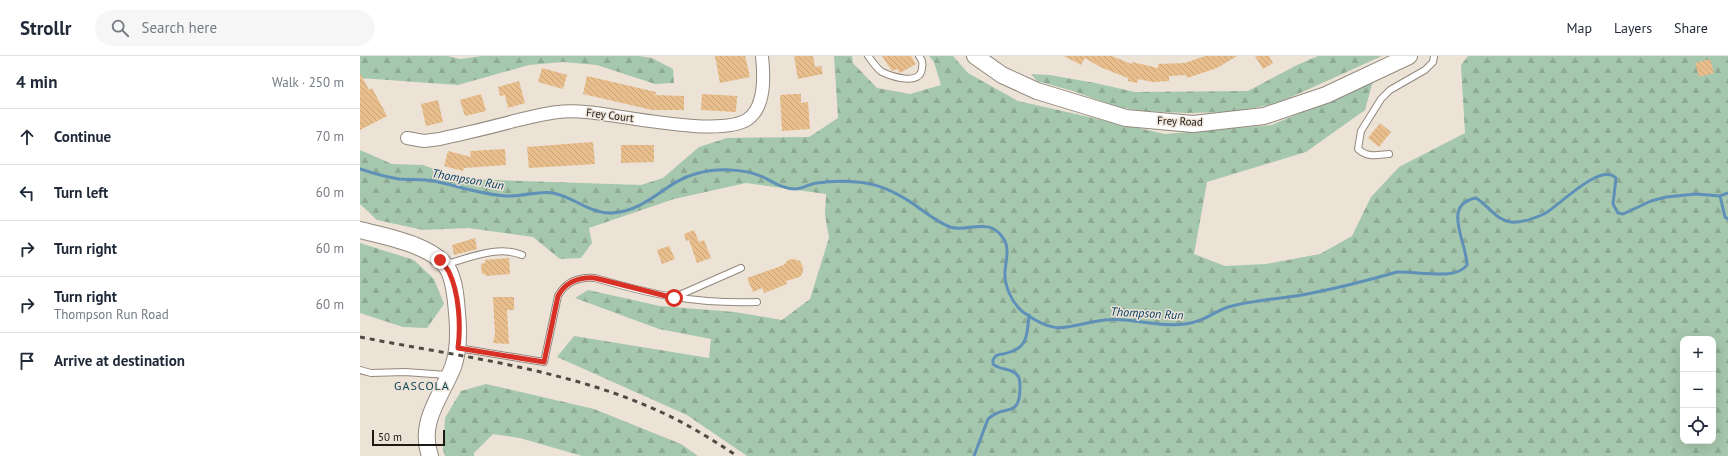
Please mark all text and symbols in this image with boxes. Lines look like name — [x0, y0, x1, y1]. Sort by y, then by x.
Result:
search box — [95, 10, 375, 46]
text: Strollr — [20, 16, 71, 40]
icon: search — [109, 17, 131, 39]
text: Search here — [141, 18, 217, 37]
text: Map — [1566, 19, 1592, 37]
text: Layers — [1614, 19, 1652, 37]
text: Share — [1674, 19, 1708, 37]
text: 4 min — [16, 71, 57, 93]
text: Walk · 250 m — [272, 74, 344, 91]
street label: Frey Court — [585, 105, 635, 125]
street label: Frey Road — [1157, 113, 1203, 129]
icon: ahead — [16, 126, 38, 148]
text: Continue — [54, 127, 111, 146]
text: 70 m — [316, 128, 344, 145]
water label: Thompson Run — [431, 165, 505, 193]
icon: left — [16, 182, 38, 204]
text: Turn left — [54, 183, 108, 202]
text: 60 m — [316, 184, 344, 201]
icon: right — [16, 238, 38, 260]
text: Turn right — [54, 239, 117, 258]
text: 60 m — [316, 240, 344, 257]
route end — [431, 251, 449, 269]
text: Turn right — [54, 287, 117, 306]
route start — [665, 289, 683, 307]
icon: right — [16, 294, 38, 316]
text: 60 m — [316, 296, 344, 313]
water label: Thompson Run — [1110, 304, 1184, 322]
text: Thompson Run Road — [54, 306, 169, 323]
map controls — [1680, 336, 1716, 444]
button: + — [1680, 336, 1716, 372]
icon: arrive — [16, 350, 38, 372]
text: Arrive at destination — [54, 351, 185, 370]
button: − — [1680, 372, 1716, 408]
district label: GASCOLA — [394, 378, 450, 393]
button: locate — [1680, 408, 1716, 444]
scale bar — [372, 428, 445, 447]
text: 50 m — [378, 430, 402, 444]

